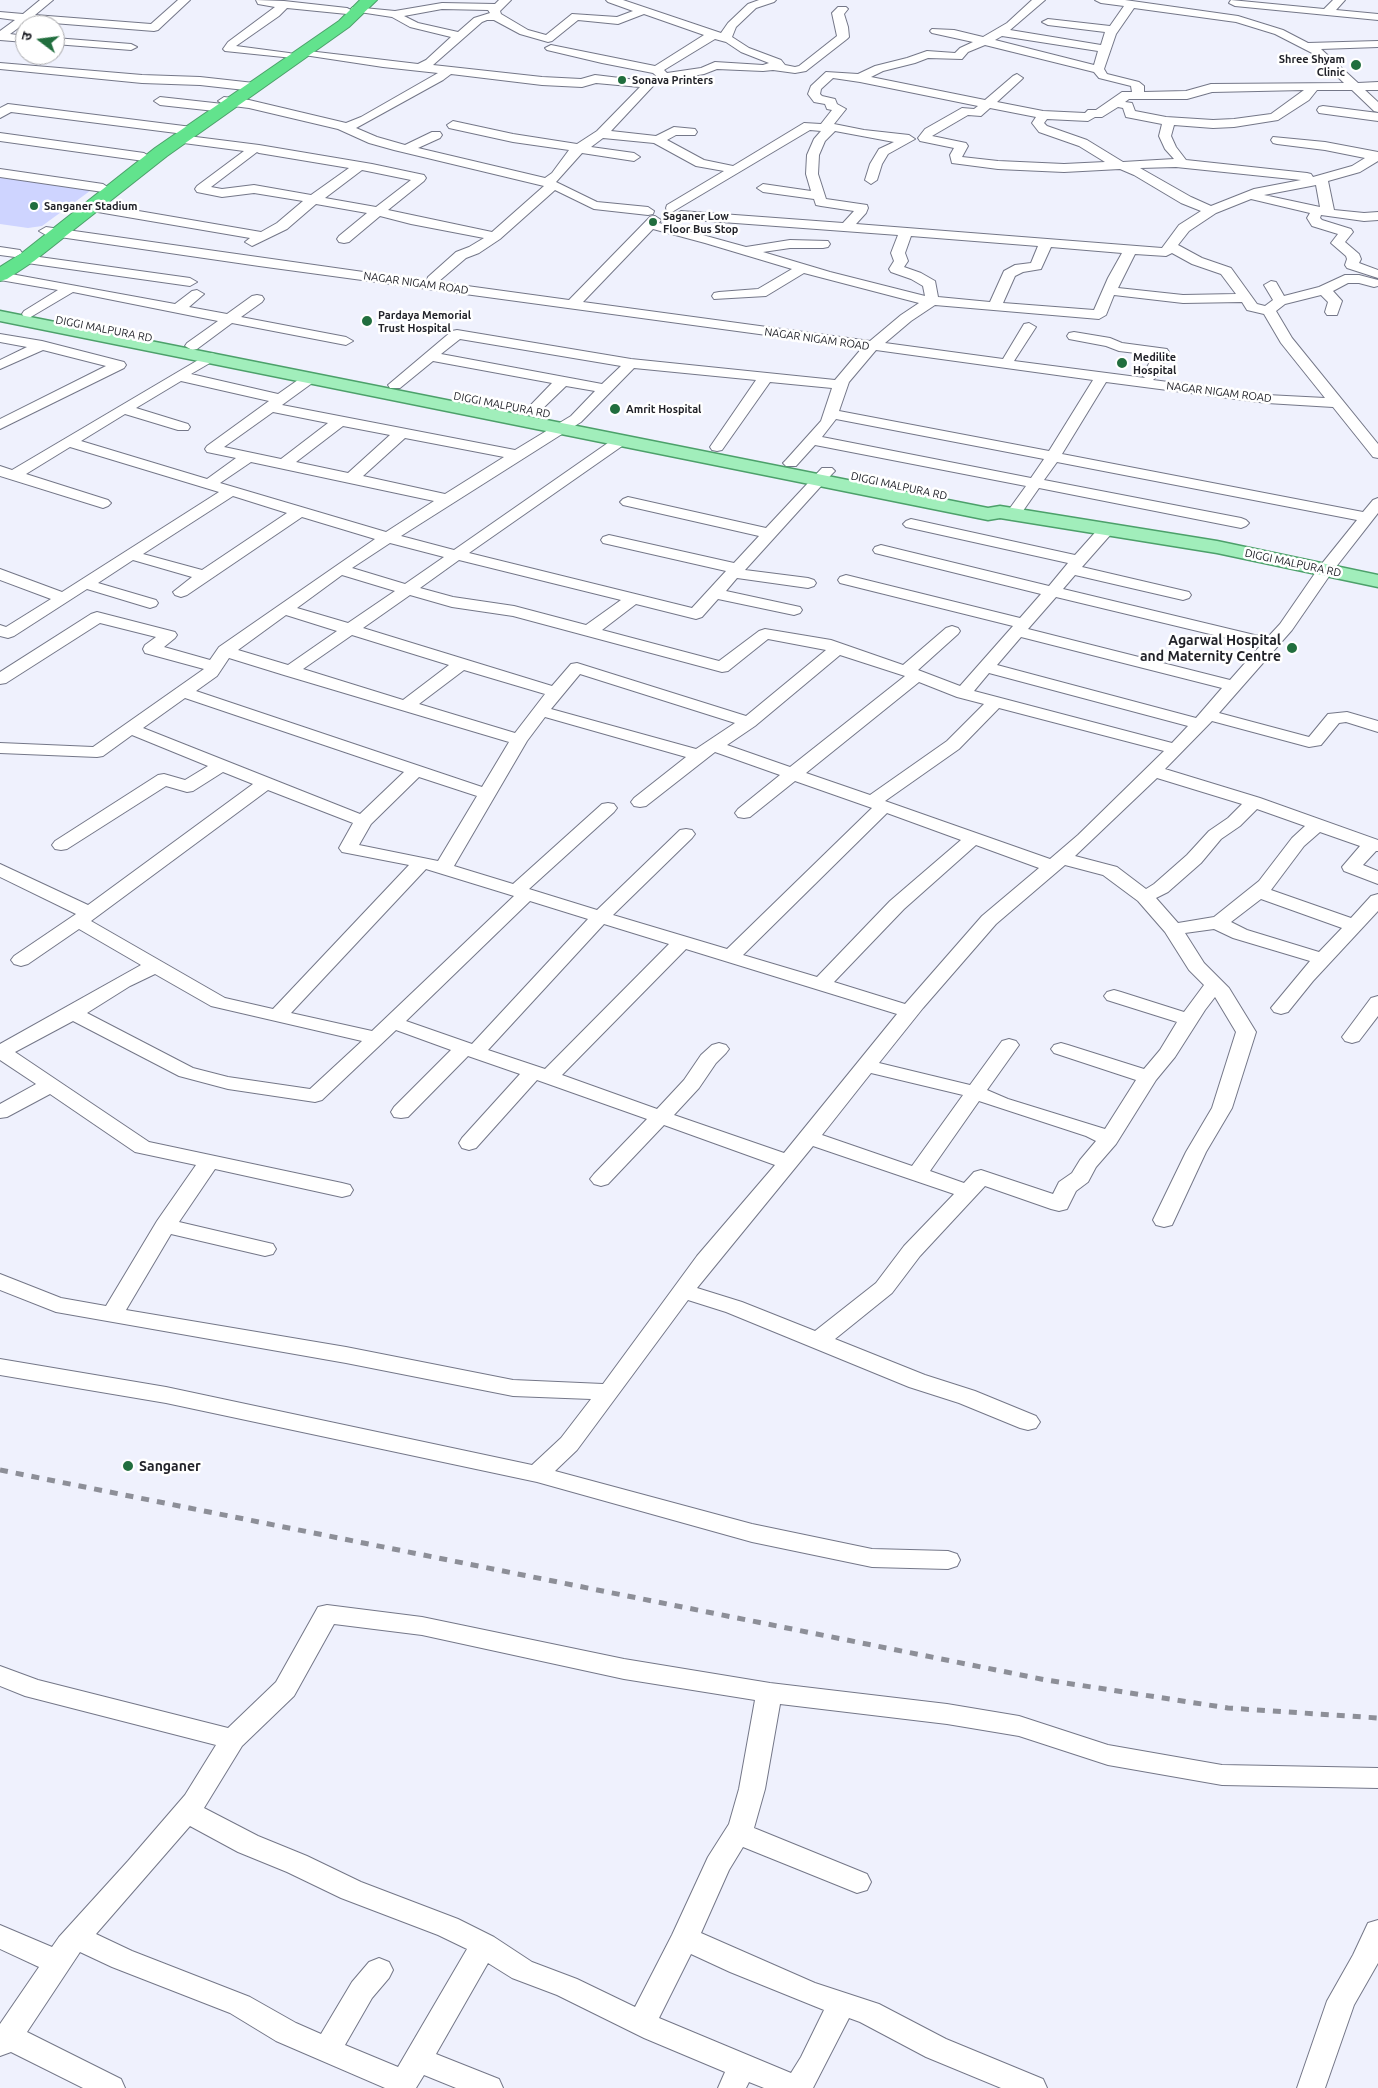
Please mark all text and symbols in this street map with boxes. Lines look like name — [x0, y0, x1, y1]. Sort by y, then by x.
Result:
north arrow — [15, 15, 65, 65]
text: उ — [18, 30, 35, 42]
place label: Shree Shyam Clinic — [1279, 52, 1345, 78]
marker: Shree Shyam Clinic — [1349, 58, 1363, 72]
place label: Sonava Printers — [632, 73, 713, 87]
marker: Sonava Printers — [616, 74, 628, 86]
place label: Sanganer Stadium — [44, 199, 137, 213]
marker: Sanganer Stadium — [28, 200, 40, 212]
place label: Saganer Low Floor Bus Stop — [663, 209, 738, 235]
marker: Saganer Low Floor Bus Stop — [647, 216, 659, 228]
street label: NAGAR NIGAM ROAD — [363, 269, 469, 297]
place label: Pardaya Memorial Trust Hospital — [378, 308, 471, 334]
street label: DIGGI MALPURA RD — [54, 313, 154, 345]
marker: Pardaya Memorial Trust Hospital — [360, 314, 374, 328]
street label: NAGAR NIGAM ROAD — [764, 325, 870, 353]
place label: Medilite Hospital — [1133, 350, 1176, 376]
marker: Medilite Hospital — [1115, 356, 1129, 370]
street label: NAGAR NIGAM ROAD — [1166, 379, 1272, 405]
street label: DIGGI MALPURA RD — [452, 389, 552, 421]
marker: Amrit Hospital — [608, 402, 622, 416]
place label: Amrit Hospital — [626, 402, 701, 416]
street label: DIGGI MALPURA RD — [850, 469, 948, 503]
street label: DIGGI MALPURA RD — [1244, 546, 1342, 580]
place label: Agarwal Hospital and Maternity Centre — [1140, 632, 1281, 664]
marker: Agarwal Hospital and Maternity Centre — [1285, 641, 1299, 655]
place label: Sanganer — [139, 1458, 201, 1474]
marker: Sanganer — [121, 1459, 135, 1473]

